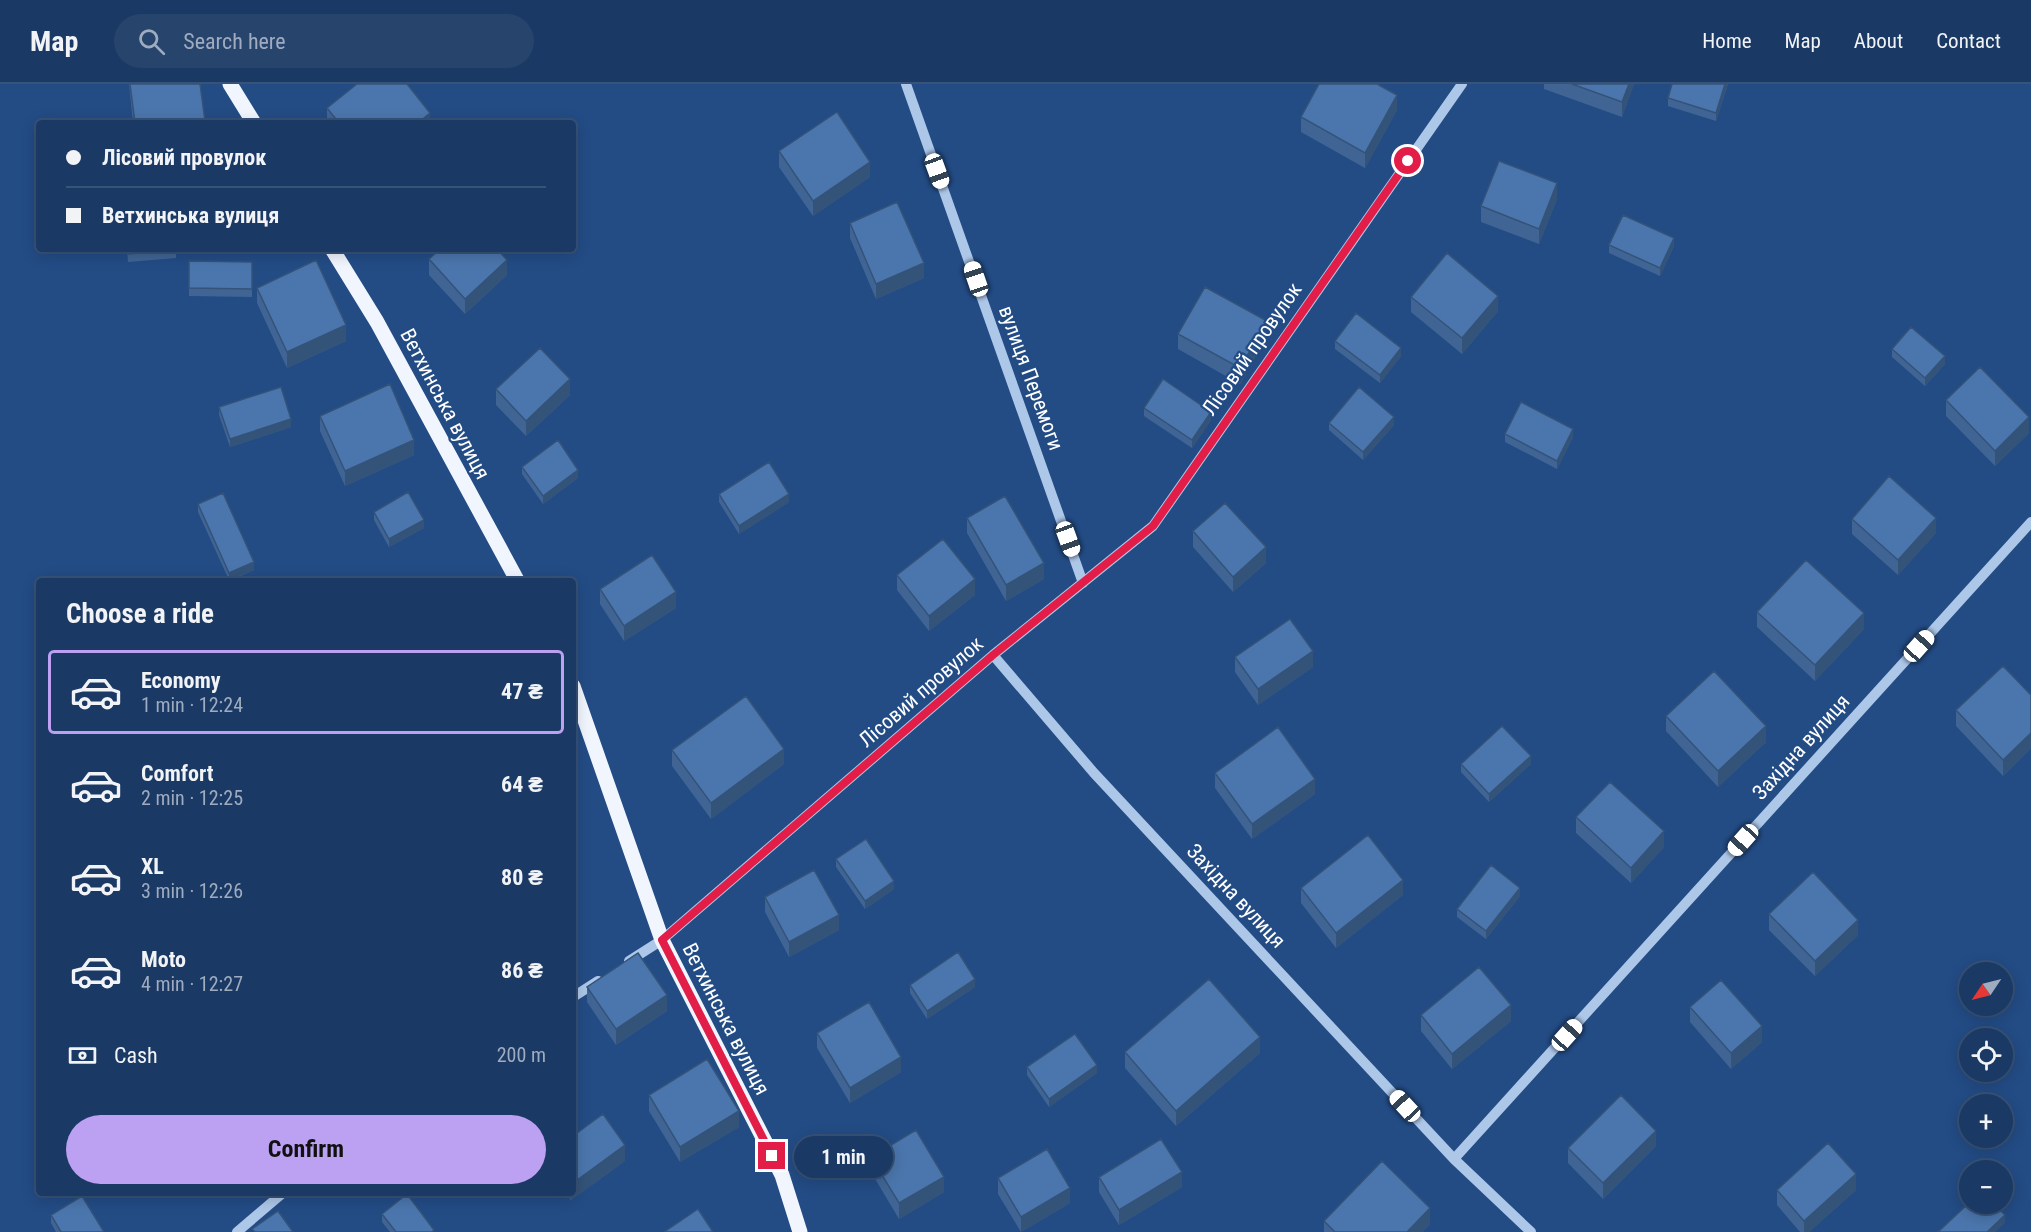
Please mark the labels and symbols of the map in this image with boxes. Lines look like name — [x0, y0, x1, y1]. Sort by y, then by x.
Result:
route start — [1394, 147, 1421, 174]
car — [922, 151, 952, 191]
car — [962, 259, 990, 299]
street label: Лісовий провулок — [1197, 278, 1307, 420]
street label: вулиця Перемоги — [994, 302, 1068, 454]
street label: Ветхинська вулиця — [395, 325, 495, 483]
car — [1053, 519, 1083, 559]
car — [1900, 627, 1938, 665]
street label: Лісовий провулок — [854, 632, 988, 752]
street label: Західна вулиця — [1748, 689, 1854, 805]
car — [1724, 821, 1762, 859]
street label: Західна вулиця — [1182, 839, 1290, 953]
street label: Ветхинська вулиця — [677, 939, 775, 1099]
north arrow — [1959, 962, 2013, 1016]
car — [1548, 1016, 1586, 1054]
car — [1386, 1087, 1424, 1125]
callout: 1 min — [793, 1135, 892, 1177]
route end — [758, 1142, 785, 1169]

